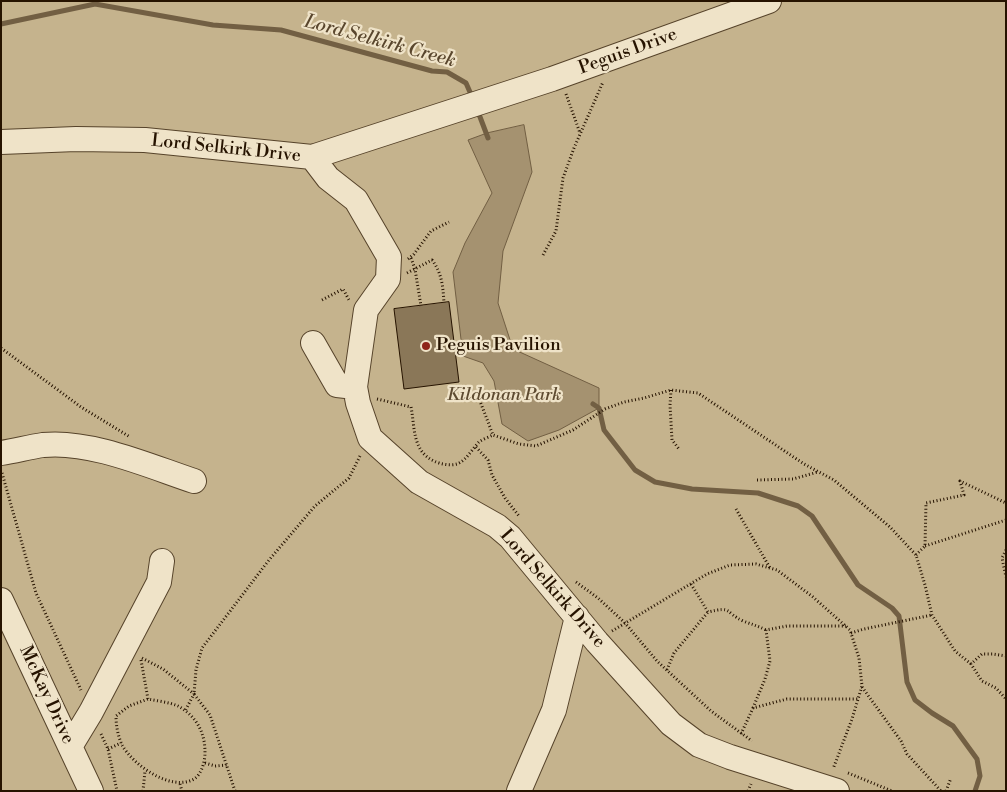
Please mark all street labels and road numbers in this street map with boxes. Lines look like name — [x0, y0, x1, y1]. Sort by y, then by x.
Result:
street label: Peguis Drive — [576, 24, 680, 80]
street label: Lord Selkirk Drive — [150, 130, 302, 168]
street label: Lord Selkirk Drive — [495, 525, 609, 653]
street label: McKay Drive — [14, 642, 78, 748]

